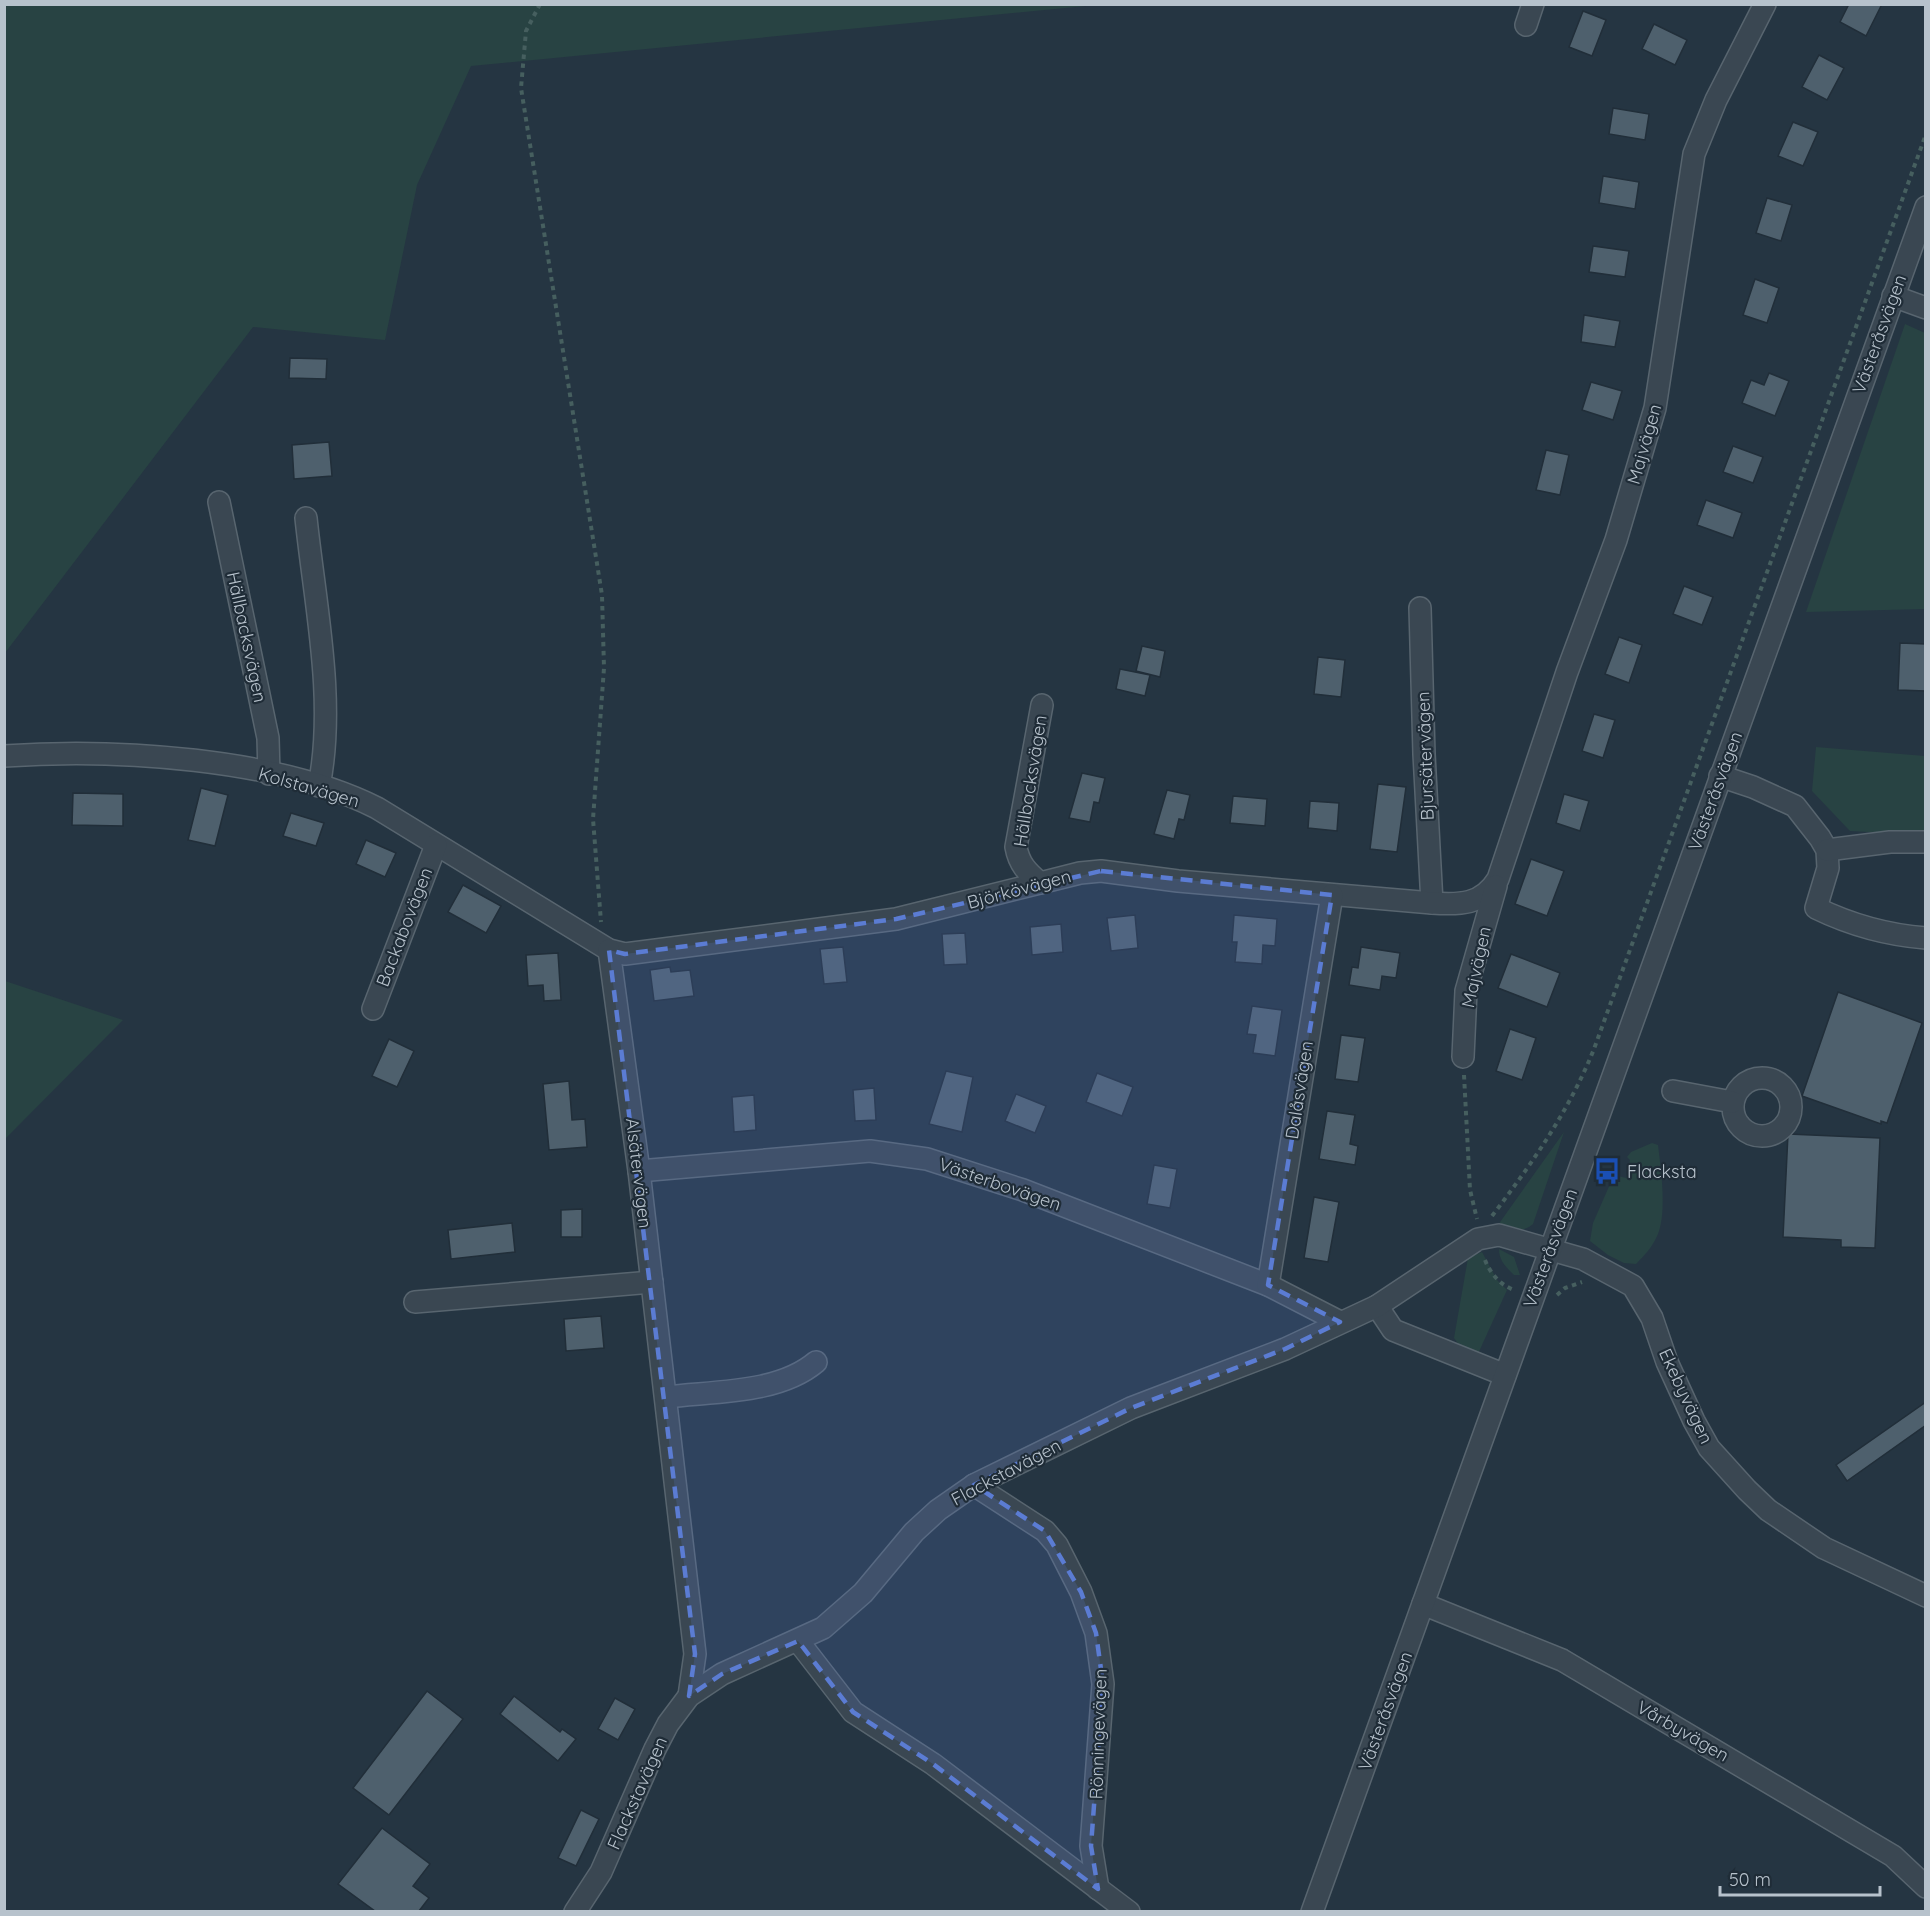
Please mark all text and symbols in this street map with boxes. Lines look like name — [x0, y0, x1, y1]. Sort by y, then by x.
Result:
street label: Västeråsvägen — [1847, 271, 1911, 397]
street label: Majvägen — [1622, 401, 1666, 487]
street label: Hällbacksvägen — [222, 570, 272, 704]
street label: Bjursätervägen — [1411, 691, 1439, 821]
street label: Hällbacksvägen — [1008, 713, 1052, 849]
street label: Västeråsvägen — [1683, 728, 1747, 854]
street label: Kolstavägen — [256, 762, 362, 812]
street label: Backabovägen — [371, 864, 437, 990]
street label: Björkövägen — [965, 864, 1073, 914]
street label: Majvägen — [1456, 924, 1496, 1010]
street label: Dalåsvägen — [1280, 1039, 1318, 1141]
street label: Alsätervägen — [621, 1116, 657, 1230]
street label: Västerbovägen — [936, 1152, 1064, 1216]
bus stop icon: Flacksta — [1592, 1156, 1622, 1186]
place label: Flacksta — [1627, 1160, 1697, 1183]
street label: Västeråsvägen — [1518, 1185, 1582, 1311]
street label: Ekebyvägen — [1654, 1345, 1718, 1447]
street label: Flackstavägen — [947, 1433, 1065, 1511]
street label: Västeråsvägen — [1353, 1648, 1417, 1774]
street label: Rönningevägen — [1084, 1668, 1112, 1800]
street label: Vårbyvägen — [1633, 1695, 1733, 1767]
street label: Flackstavägen — [602, 1733, 672, 1853]
scale bar — [1720, 1859, 1880, 1897]
text: 50 m — [1729, 1868, 1771, 1891]

